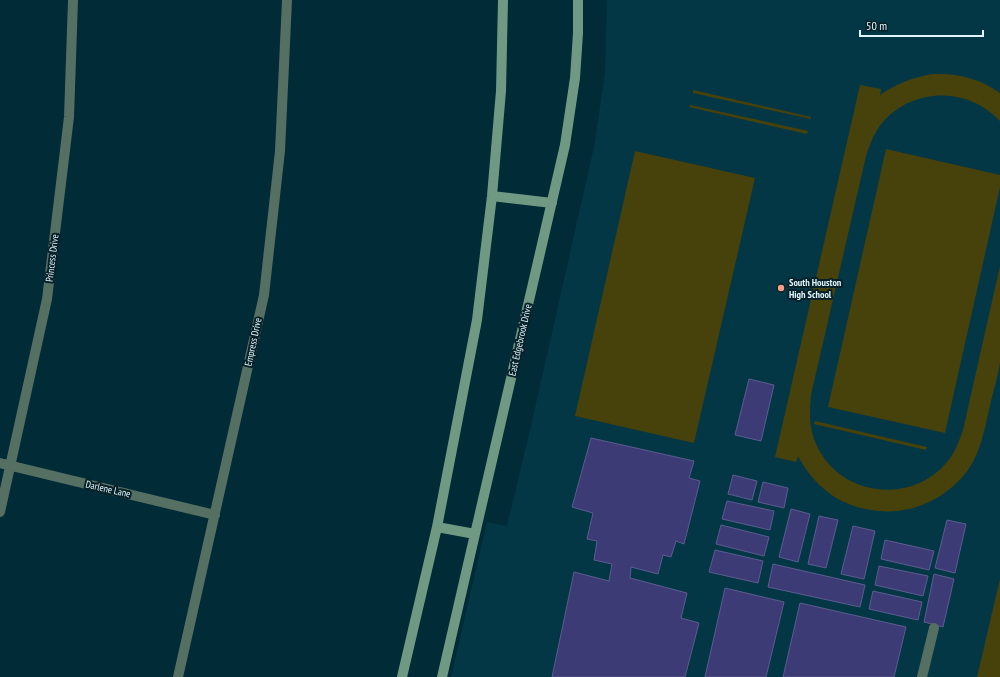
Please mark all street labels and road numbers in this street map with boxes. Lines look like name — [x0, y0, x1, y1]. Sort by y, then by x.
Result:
street label: Princess Drive — [43, 233, 61, 283]
street label: East Edgebrook Drive — [505, 303, 535, 377]
street label: Empress Drive — [242, 317, 264, 367]
street label: Darlene Lane — [84, 478, 132, 500]

